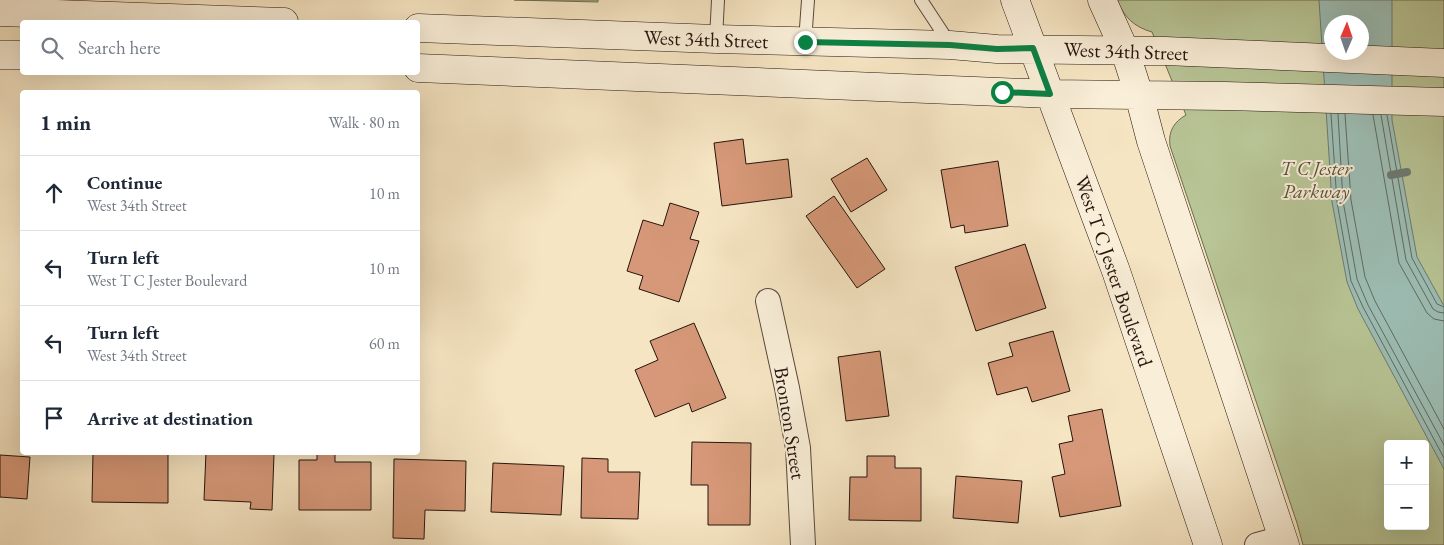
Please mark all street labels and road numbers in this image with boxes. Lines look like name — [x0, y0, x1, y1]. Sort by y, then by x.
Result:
street label: West 34th Street — [643, 24, 769, 54]
street label: West 34th Street — [1063, 36, 1189, 66]
street label: West T C Jester Boulevard — [1069, 172, 1159, 371]
street label: Bronton Street — [768, 365, 812, 482]

